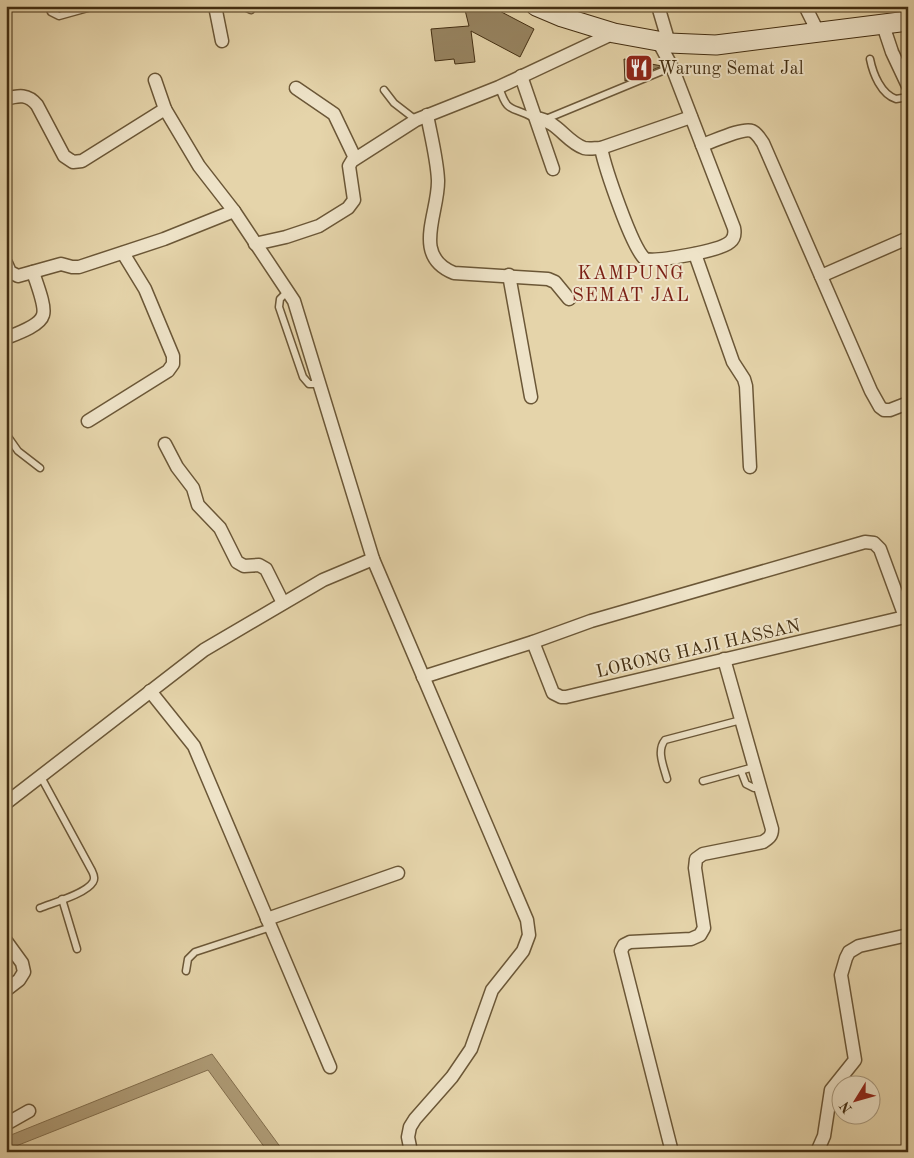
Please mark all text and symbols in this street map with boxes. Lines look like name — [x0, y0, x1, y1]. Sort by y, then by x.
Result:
restaurant icon: Warung Semat Jal — [624, 53, 654, 83]
place label: Warung Semat Jal — [658, 60, 804, 78]
district label: KAMPUNG SEMAT JAL — [572, 265, 690, 306]
street label: LORONG HAJI HASSAN — [594, 617, 802, 681]
north arrow — [832, 1076, 882, 1126]
text: N — [837, 1098, 855, 1116]

